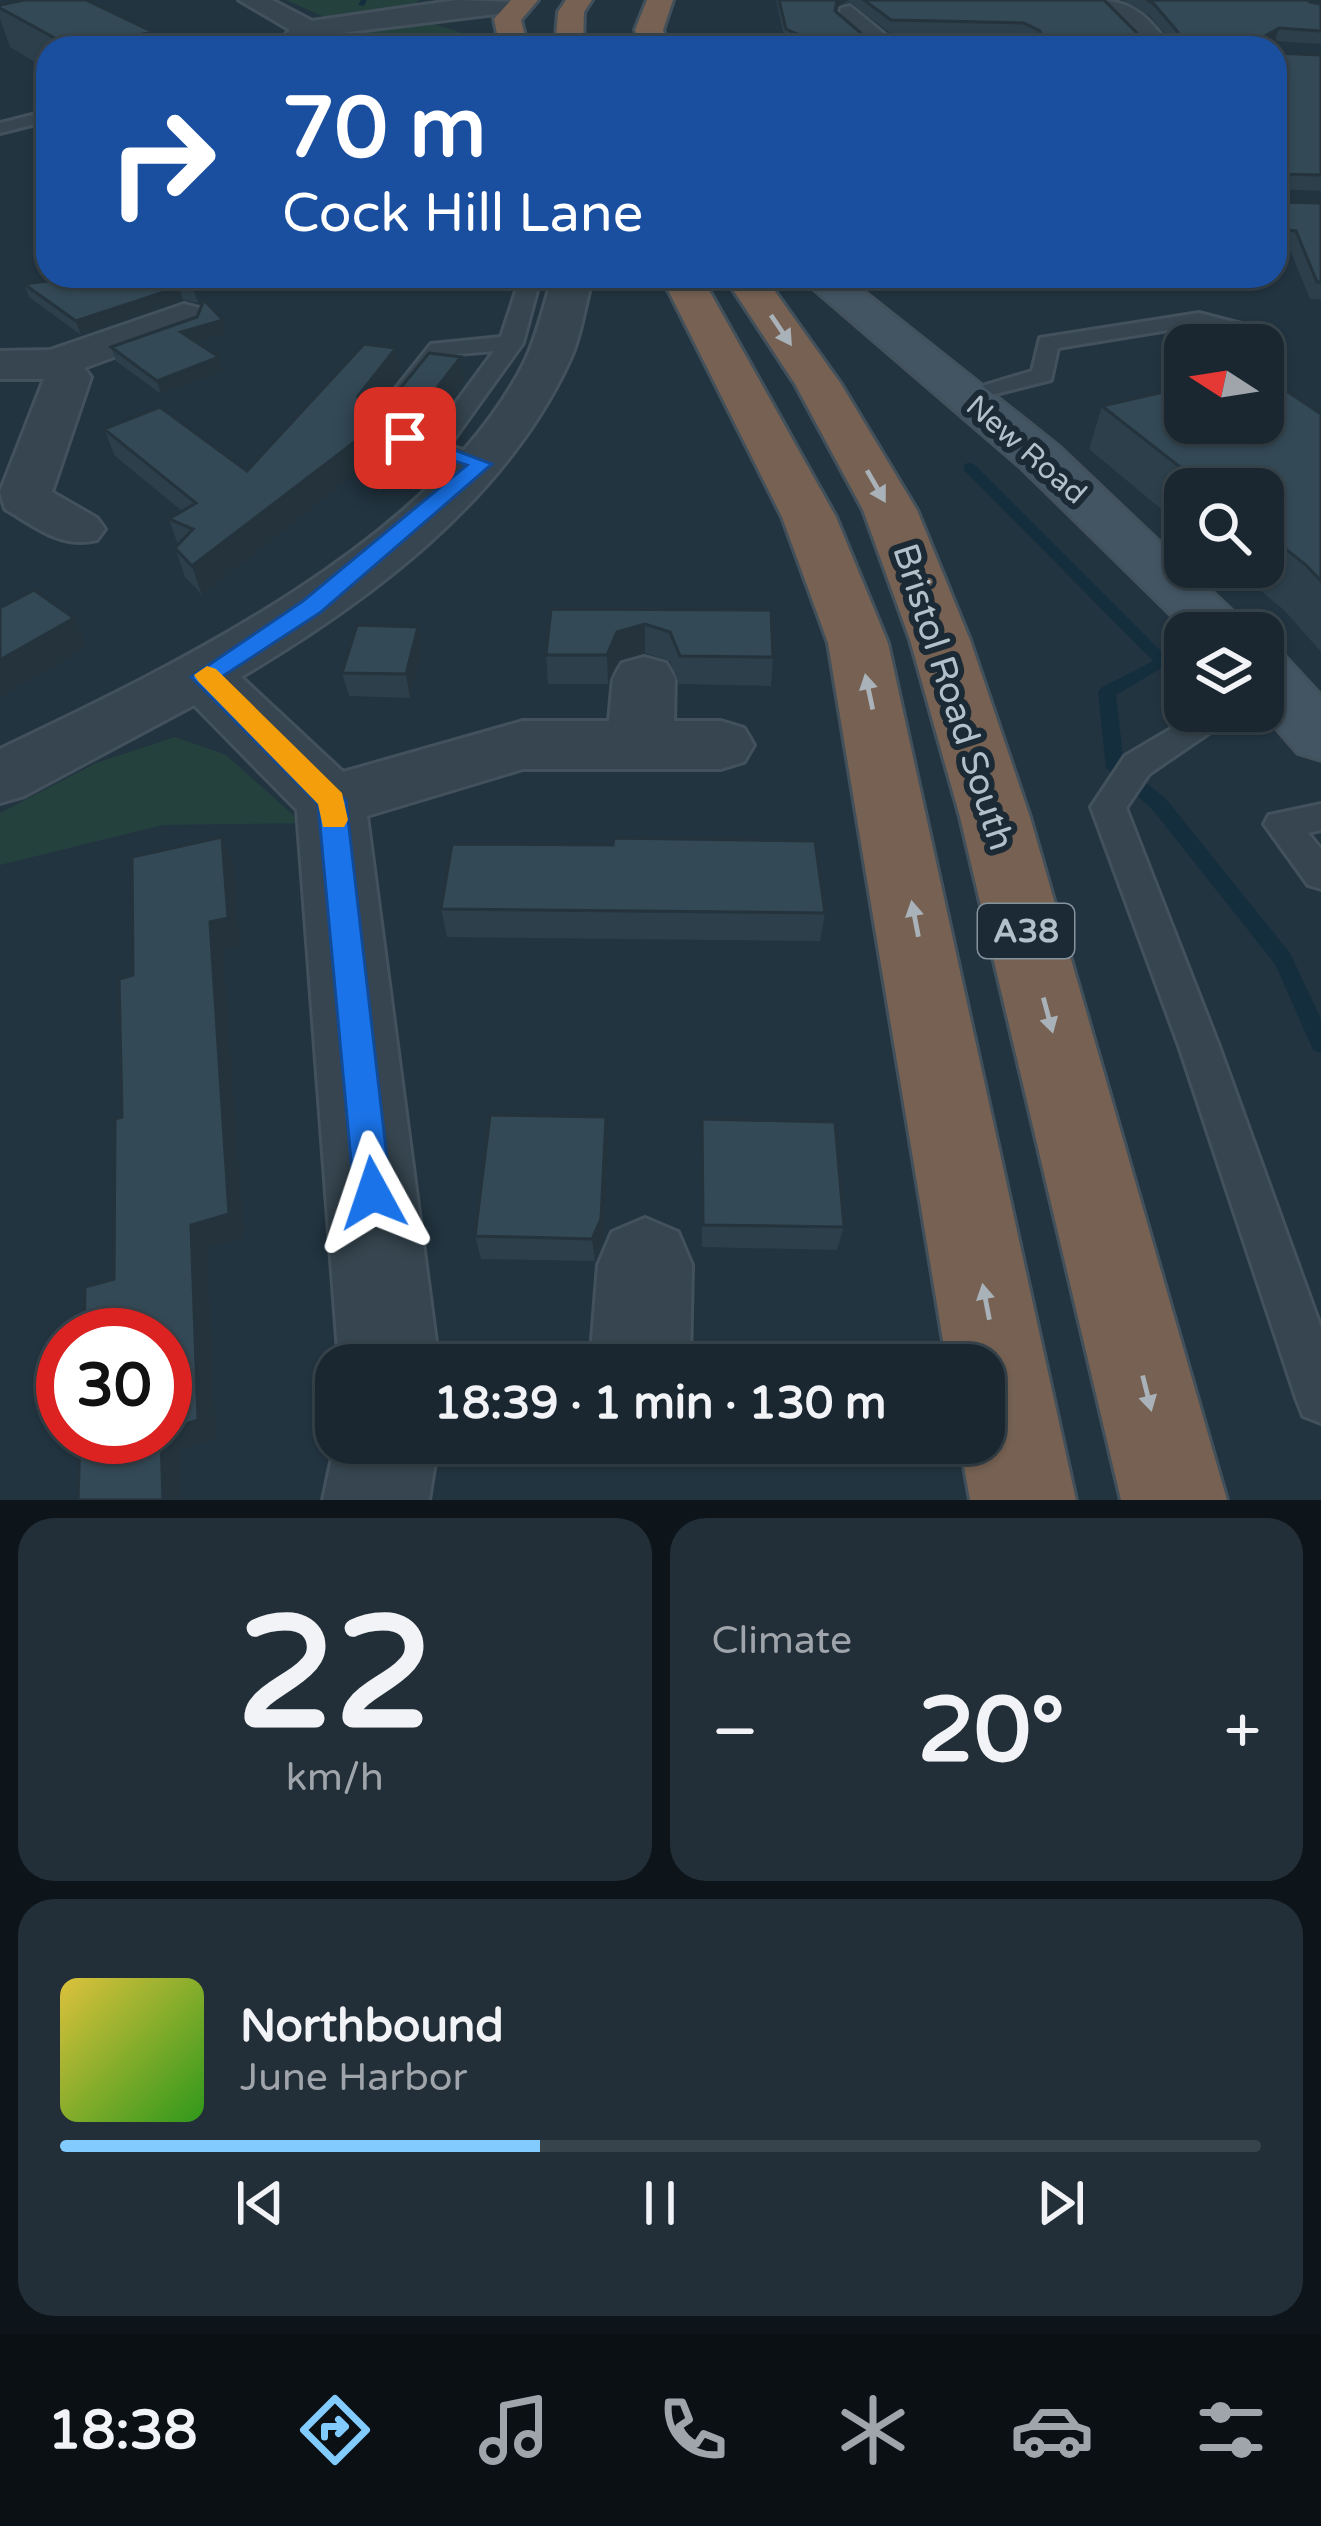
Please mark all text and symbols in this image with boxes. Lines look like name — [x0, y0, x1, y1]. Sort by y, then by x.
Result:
text: 70 m — [282, 79, 486, 180]
icon: right — [84, 84, 240, 240]
text: Cock Hill Lane — [282, 181, 643, 246]
one-way arrow — [769, 314, 792, 346]
north arrow — [1164, 324, 1284, 444]
map controls — [1164, 324, 1284, 732]
pin — [354, 387, 456, 489]
street label: New Road — [958, 388, 1094, 512]
icon: arrive — [372, 405, 438, 471]
button: search — [1164, 468, 1284, 588]
one-way arrow — [864, 469, 885, 503]
street label: Bristol Road South — [883, 538, 1023, 856]
button: layers — [1164, 612, 1284, 732]
one-way arrow — [858, 672, 877, 710]
one-way arrow — [905, 900, 924, 937]
road number: A38 — [978, 904, 1074, 958]
one-way arrow — [1040, 997, 1059, 1034]
position arrow — [310, 1130, 436, 1256]
one-way arrow — [976, 1283, 995, 1321]
speed limit sign: 30 — [36, 1308, 192, 1464]
one-way arrow — [1138, 1374, 1157, 1411]
text: 18:39 · 1 min · 130 m — [434, 1377, 886, 1431]
text: 22 — [237, 1582, 433, 1770]
text: Climate — [712, 1617, 852, 1664]
text: 20° — [918, 1677, 1065, 1786]
text: − — [712, 1692, 759, 1772]
text: + — [1224, 1692, 1261, 1772]
text: km/h — [286, 1754, 384, 1801]
text: Northbound — [240, 2000, 504, 2054]
text: June Harbor — [240, 2054, 467, 2101]
icon: previous — [227, 2170, 293, 2236]
icon: pause — [627, 2170, 693, 2236]
icon: next — [1028, 2170, 1094, 2236]
icon: directions — [293, 2388, 377, 2472]
icon: music — [472, 2388, 556, 2472]
icon: phone — [651, 2388, 735, 2472]
icon: climate — [831, 2388, 915, 2472]
icon: car — [1010, 2388, 1094, 2472]
icon: filters — [1189, 2388, 1273, 2472]
text: 18:38 — [48, 2398, 197, 2463]

